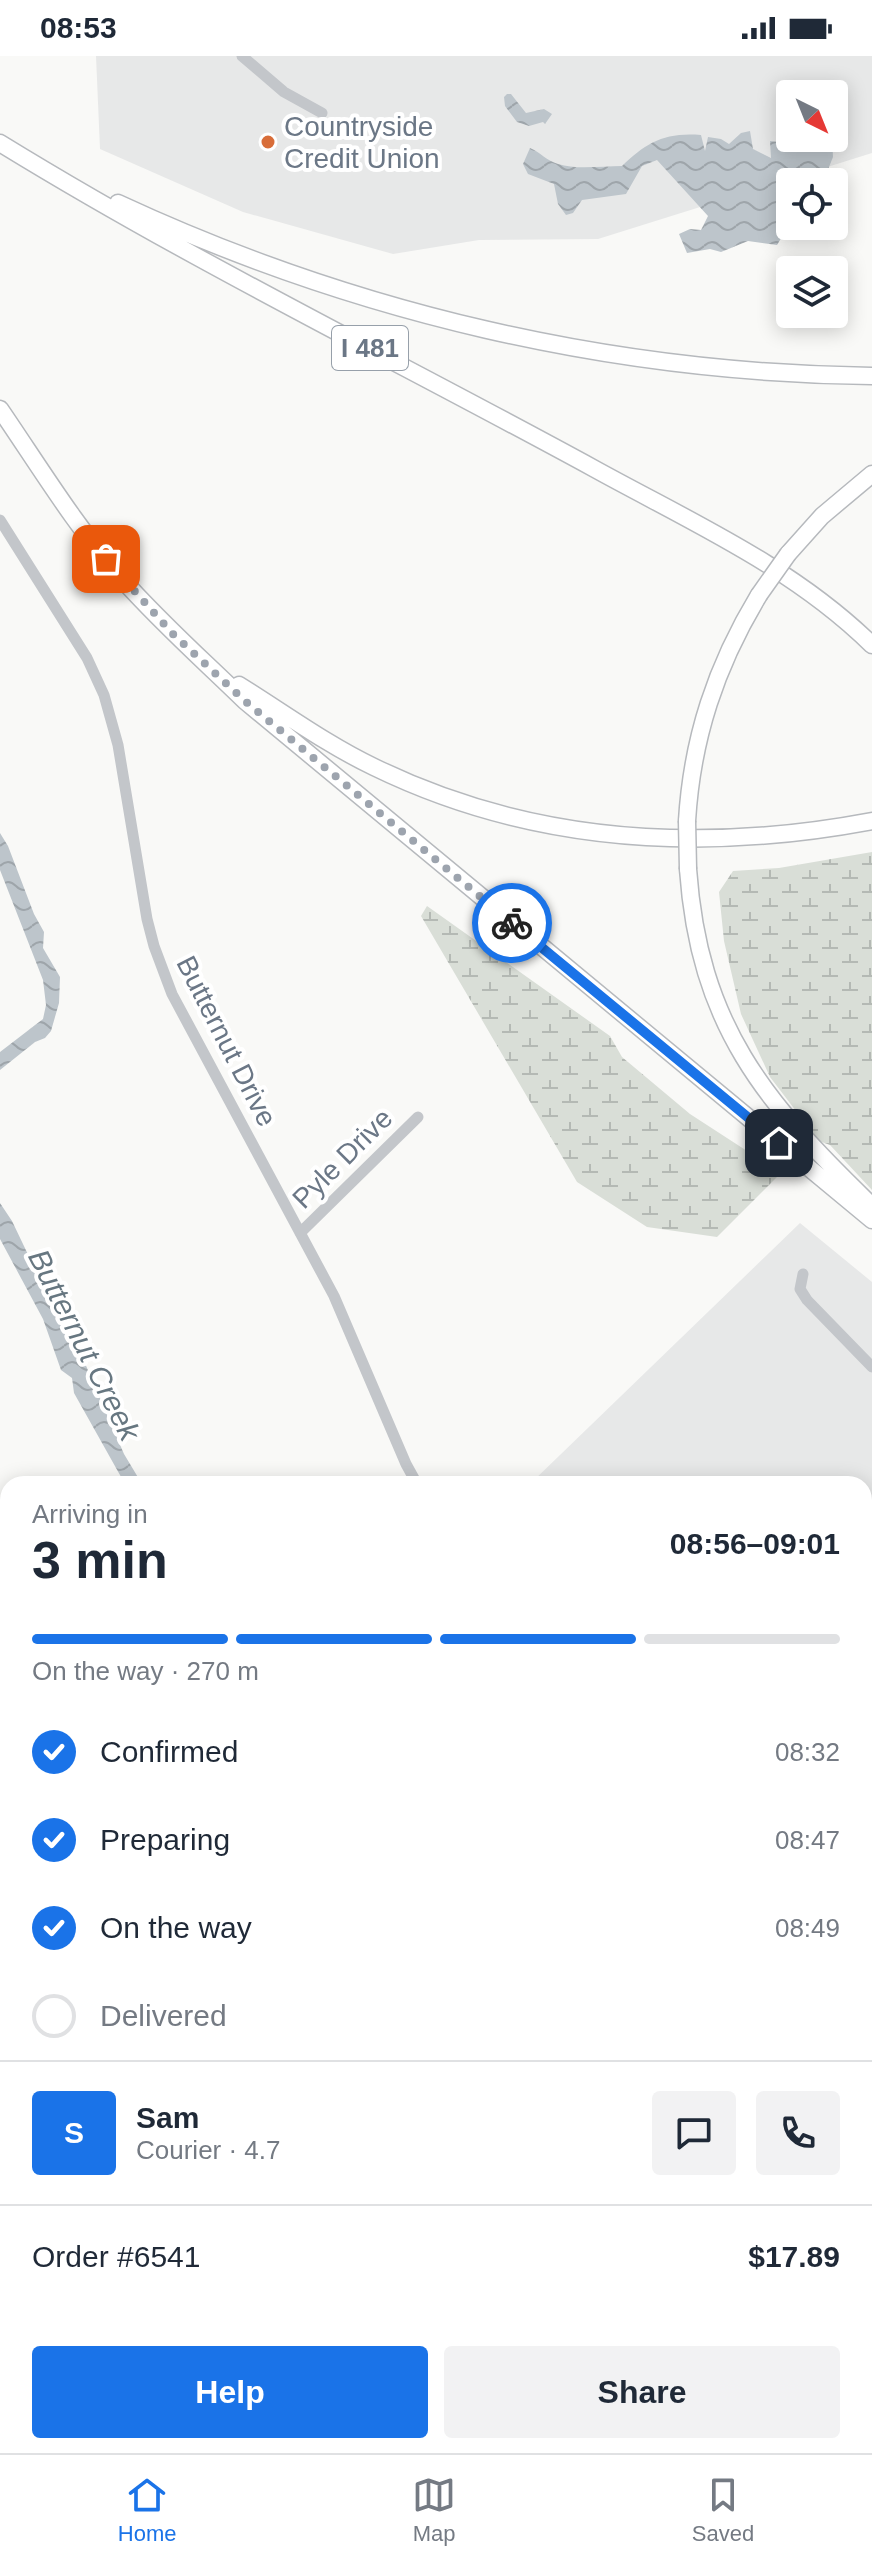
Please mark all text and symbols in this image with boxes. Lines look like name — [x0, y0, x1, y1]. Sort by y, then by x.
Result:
text: 08:53 — [40, 11, 117, 44]
north arrow — [776, 80, 848, 152]
map controls — [776, 80, 848, 328]
place label: Countryside Credit Union — [284, 111, 440, 174]
marker: Countryside Credit Union — [259, 133, 277, 151]
button: locate — [776, 168, 848, 240]
button: layers — [776, 256, 848, 328]
road number: I 481 — [332, 326, 408, 370]
pin — [72, 525, 140, 593]
icon: bag — [84, 537, 128, 581]
courier — [472, 883, 552, 963]
icon: bike — [490, 901, 534, 945]
street label: Butternut Drive — [170, 951, 283, 1131]
street label: Pyle Drive — [286, 1102, 398, 1214]
pin — [745, 1109, 813, 1177]
icon: home — [757, 1121, 801, 1165]
water label: Butternut Creek — [22, 1244, 148, 1448]
text: Arriving in — [32, 1499, 148, 1529]
text: 08:56–09:01 — [670, 1527, 840, 1560]
text: 3 min — [32, 1531, 168, 1589]
text: On the way · 270 m — [32, 1656, 259, 1686]
icon: check — [32, 1730, 76, 1774]
text: Confirmed — [100, 1735, 238, 1768]
text: 08:32 — [775, 1737, 840, 1767]
icon: check — [32, 1818, 76, 1862]
text: Preparing — [100, 1823, 230, 1856]
text: 08:47 — [775, 1825, 840, 1855]
icon: check — [32, 1906, 76, 1950]
text: On the way — [100, 1911, 252, 1944]
text: 08:49 — [775, 1913, 840, 1943]
text: Delivered — [100, 1999, 227, 2032]
button: chat — [652, 2091, 736, 2175]
button: phone — [756, 2091, 840, 2175]
text: Sam — [136, 2101, 199, 2134]
text: S — [64, 2116, 84, 2149]
text: Courier · 4.7 — [136, 2135, 281, 2165]
text: Order #6541 — [32, 2240, 200, 2273]
text: $17.89 — [748, 2240, 840, 2273]
button: Help — [32, 2346, 428, 2438]
button: Share — [444, 2346, 840, 2438]
tab: Home — [118, 2473, 177, 2547]
tab: Map — [412, 2473, 456, 2547]
tab: Saved — [692, 2473, 754, 2547]

